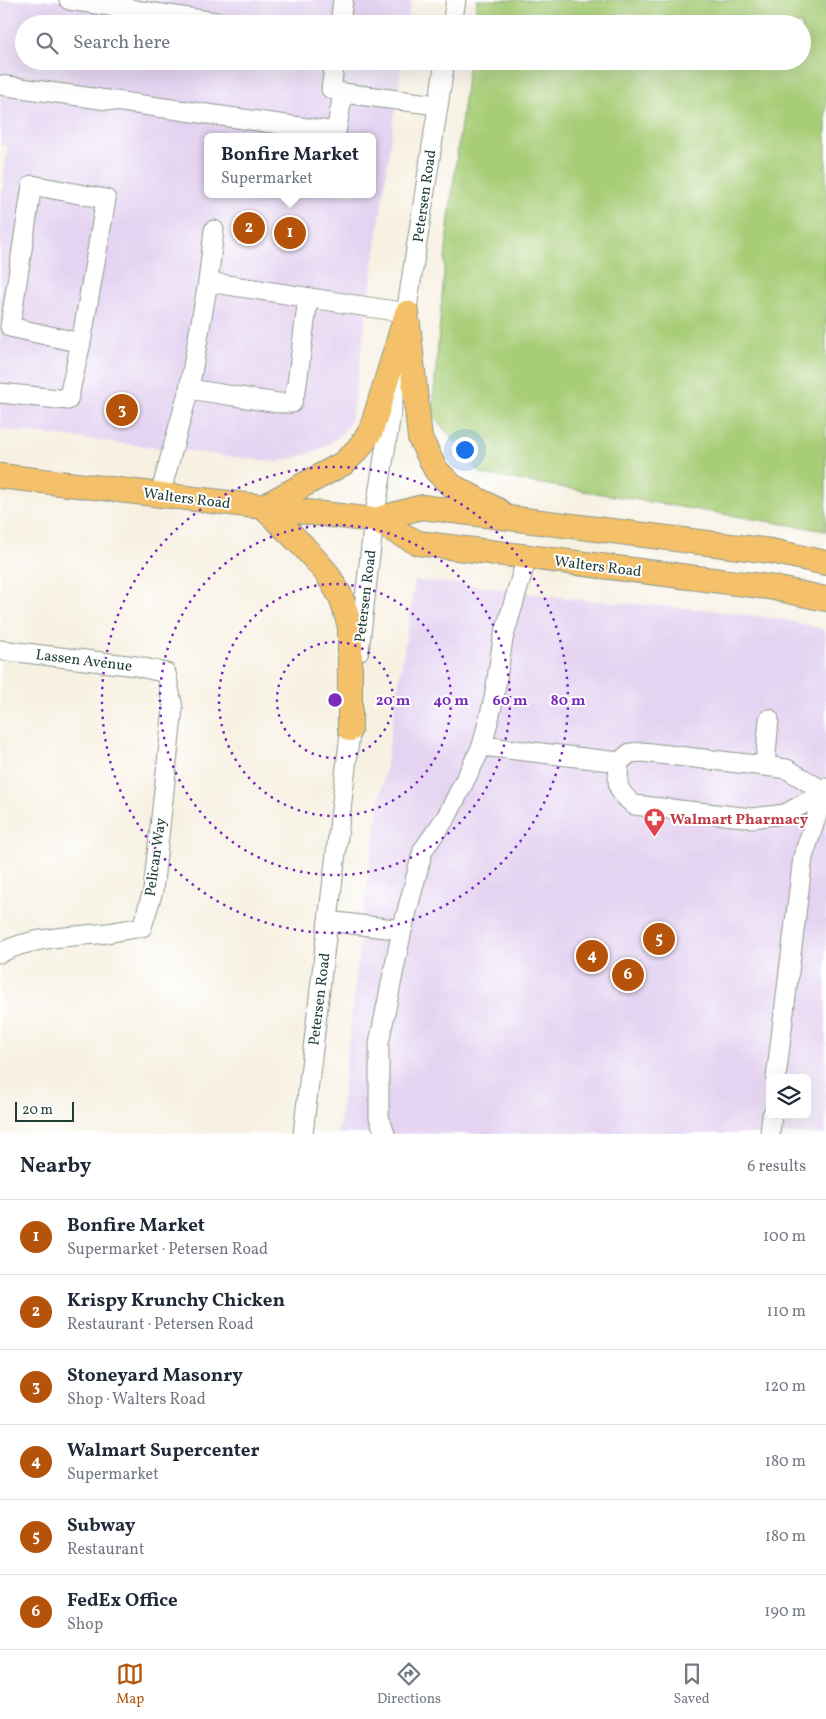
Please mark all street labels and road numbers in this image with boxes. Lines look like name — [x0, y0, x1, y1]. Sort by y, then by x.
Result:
street label: Petersen Road — [409, 149, 442, 244]
street label: Walters Road — [142, 484, 232, 515]
street label: Petersen Road — [350, 549, 383, 644]
street label: Walters Road — [553, 552, 643, 583]
street label: Lassen Avenue — [34, 645, 133, 678]
street label: Pelican Way — [141, 816, 172, 898]
street label: Petersen Road — [304, 952, 337, 1047]

